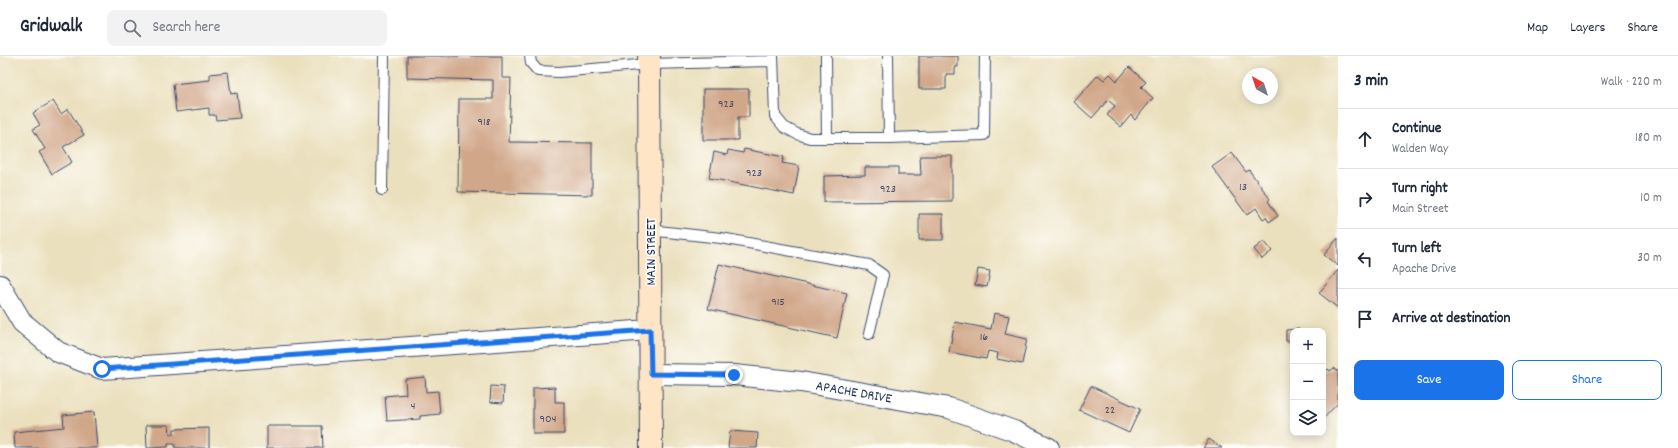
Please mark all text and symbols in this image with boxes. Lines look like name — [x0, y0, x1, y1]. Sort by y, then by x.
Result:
search box — [107, 10, 387, 46]
text: Gridwalk — [20, 14, 83, 41]
icon: search — [121, 17, 143, 39]
text: Search here — [153, 17, 220, 39]
text: Map — [1527, 18, 1548, 38]
text: Layers — [1570, 18, 1605, 38]
text: Share — [1627, 18, 1658, 38]
north arrow — [1242, 68, 1278, 104]
text: 3 min — [1354, 70, 1388, 94]
text: Walk · 220 m — [1601, 73, 1662, 92]
house number: 923 — [718, 96, 734, 113]
house number: 918 — [478, 114, 491, 131]
text: Continue — [1392, 118, 1441, 140]
icon: ahead — [1354, 128, 1376, 150]
text: 180 m — [1635, 129, 1662, 148]
text: Walden Way — [1392, 140, 1448, 159]
house number: 923 — [746, 165, 762, 182]
text: Turn right — [1392, 178, 1448, 200]
house number: 13 — [1239, 179, 1247, 196]
house number: 923 — [880, 181, 896, 198]
icon: right — [1354, 188, 1376, 210]
text: 10 m — [1640, 189, 1662, 208]
text: Main Street — [1392, 200, 1449, 219]
street label: MAIN STREET — [642, 218, 662, 286]
text: Turn left — [1392, 238, 1441, 260]
icon: left — [1354, 248, 1376, 270]
text: 30 m — [1637, 249, 1662, 268]
text: Apache Drive — [1392, 260, 1456, 279]
house number: 915 — [771, 294, 785, 311]
icon: arrive — [1354, 308, 1376, 330]
text: Arrive at destination — [1392, 308, 1510, 330]
map controls — [1290, 328, 1326, 436]
button: + — [1290, 328, 1326, 364]
house number: 16 — [980, 329, 988, 346]
route start — [93, 360, 111, 378]
button: Save — [1354, 360, 1504, 400]
button: Share — [1512, 360, 1662, 400]
button: − — [1290, 364, 1326, 400]
route end — [725, 366, 743, 384]
street label: APACHE DRIVE — [814, 376, 894, 410]
house number: 4 — [411, 398, 416, 415]
button: layers — [1290, 400, 1326, 436]
house number: 22 — [1105, 402, 1115, 419]
house number: 904 — [539, 411, 557, 428]

